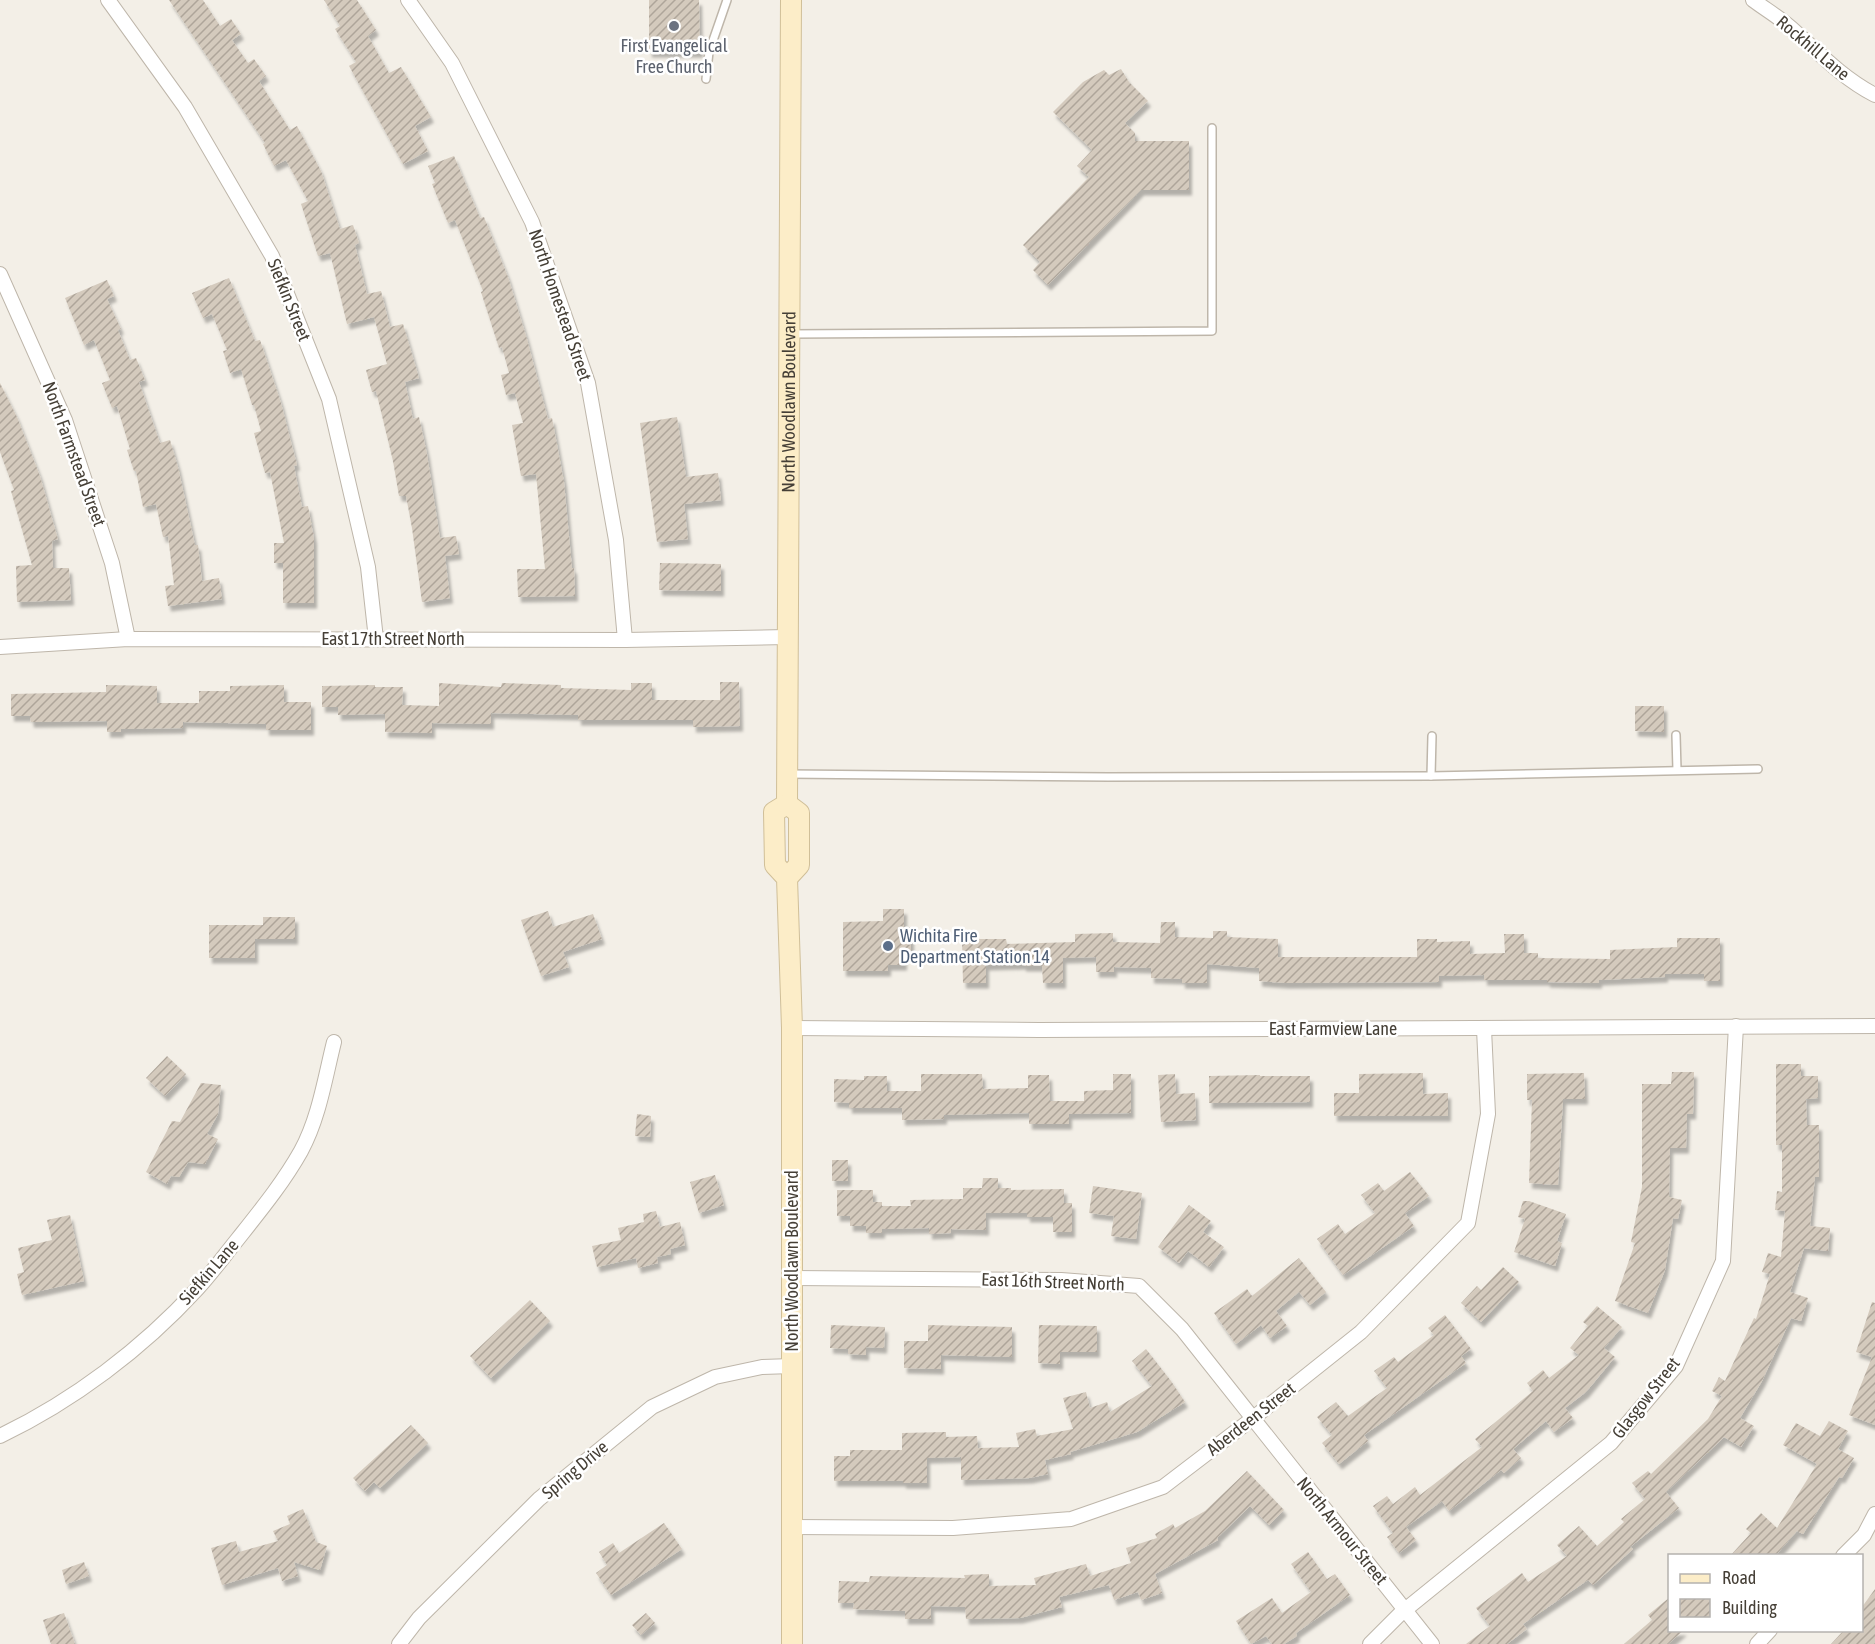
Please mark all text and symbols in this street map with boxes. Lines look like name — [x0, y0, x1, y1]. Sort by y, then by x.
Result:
street label: Rockhill Lane — [1772, 11, 1854, 84]
marker: First Evangelical Free Church — [667, 19, 681, 33]
place label: First Evangelical Free Church — [621, 35, 728, 77]
street label: North Homestead Street — [525, 226, 596, 383]
street label: Siefkin Street — [263, 256, 316, 344]
street label: North Woodlawn Boulevard — [778, 311, 799, 493]
street label: North Farmstead Street — [39, 379, 110, 529]
street label: East 17th Street North — [321, 628, 465, 649]
place label: Wichita Fire Department Station 14 — [900, 925, 1050, 967]
marker: Wichita Fire Department Station 14 — [881, 939, 895, 953]
street label: East Farmview Lane — [1269, 1018, 1397, 1039]
street label: North Woodlawn Boulevard — [781, 1170, 802, 1352]
street label: Siefkin Lane — [175, 1235, 243, 1309]
street label: East 16th Street North — [981, 1269, 1125, 1294]
street label: Glasgow Street — [1607, 1353, 1684, 1443]
street label: Aberdeen Street — [1202, 1378, 1299, 1460]
street label: Spring Drive — [538, 1436, 612, 1503]
street label: North Armour Street — [1293, 1473, 1392, 1589]
legend — [1668, 1554, 1863, 1632]
text: Road — [1722, 1567, 1756, 1588]
text: Building — [1722, 1597, 1777, 1618]

